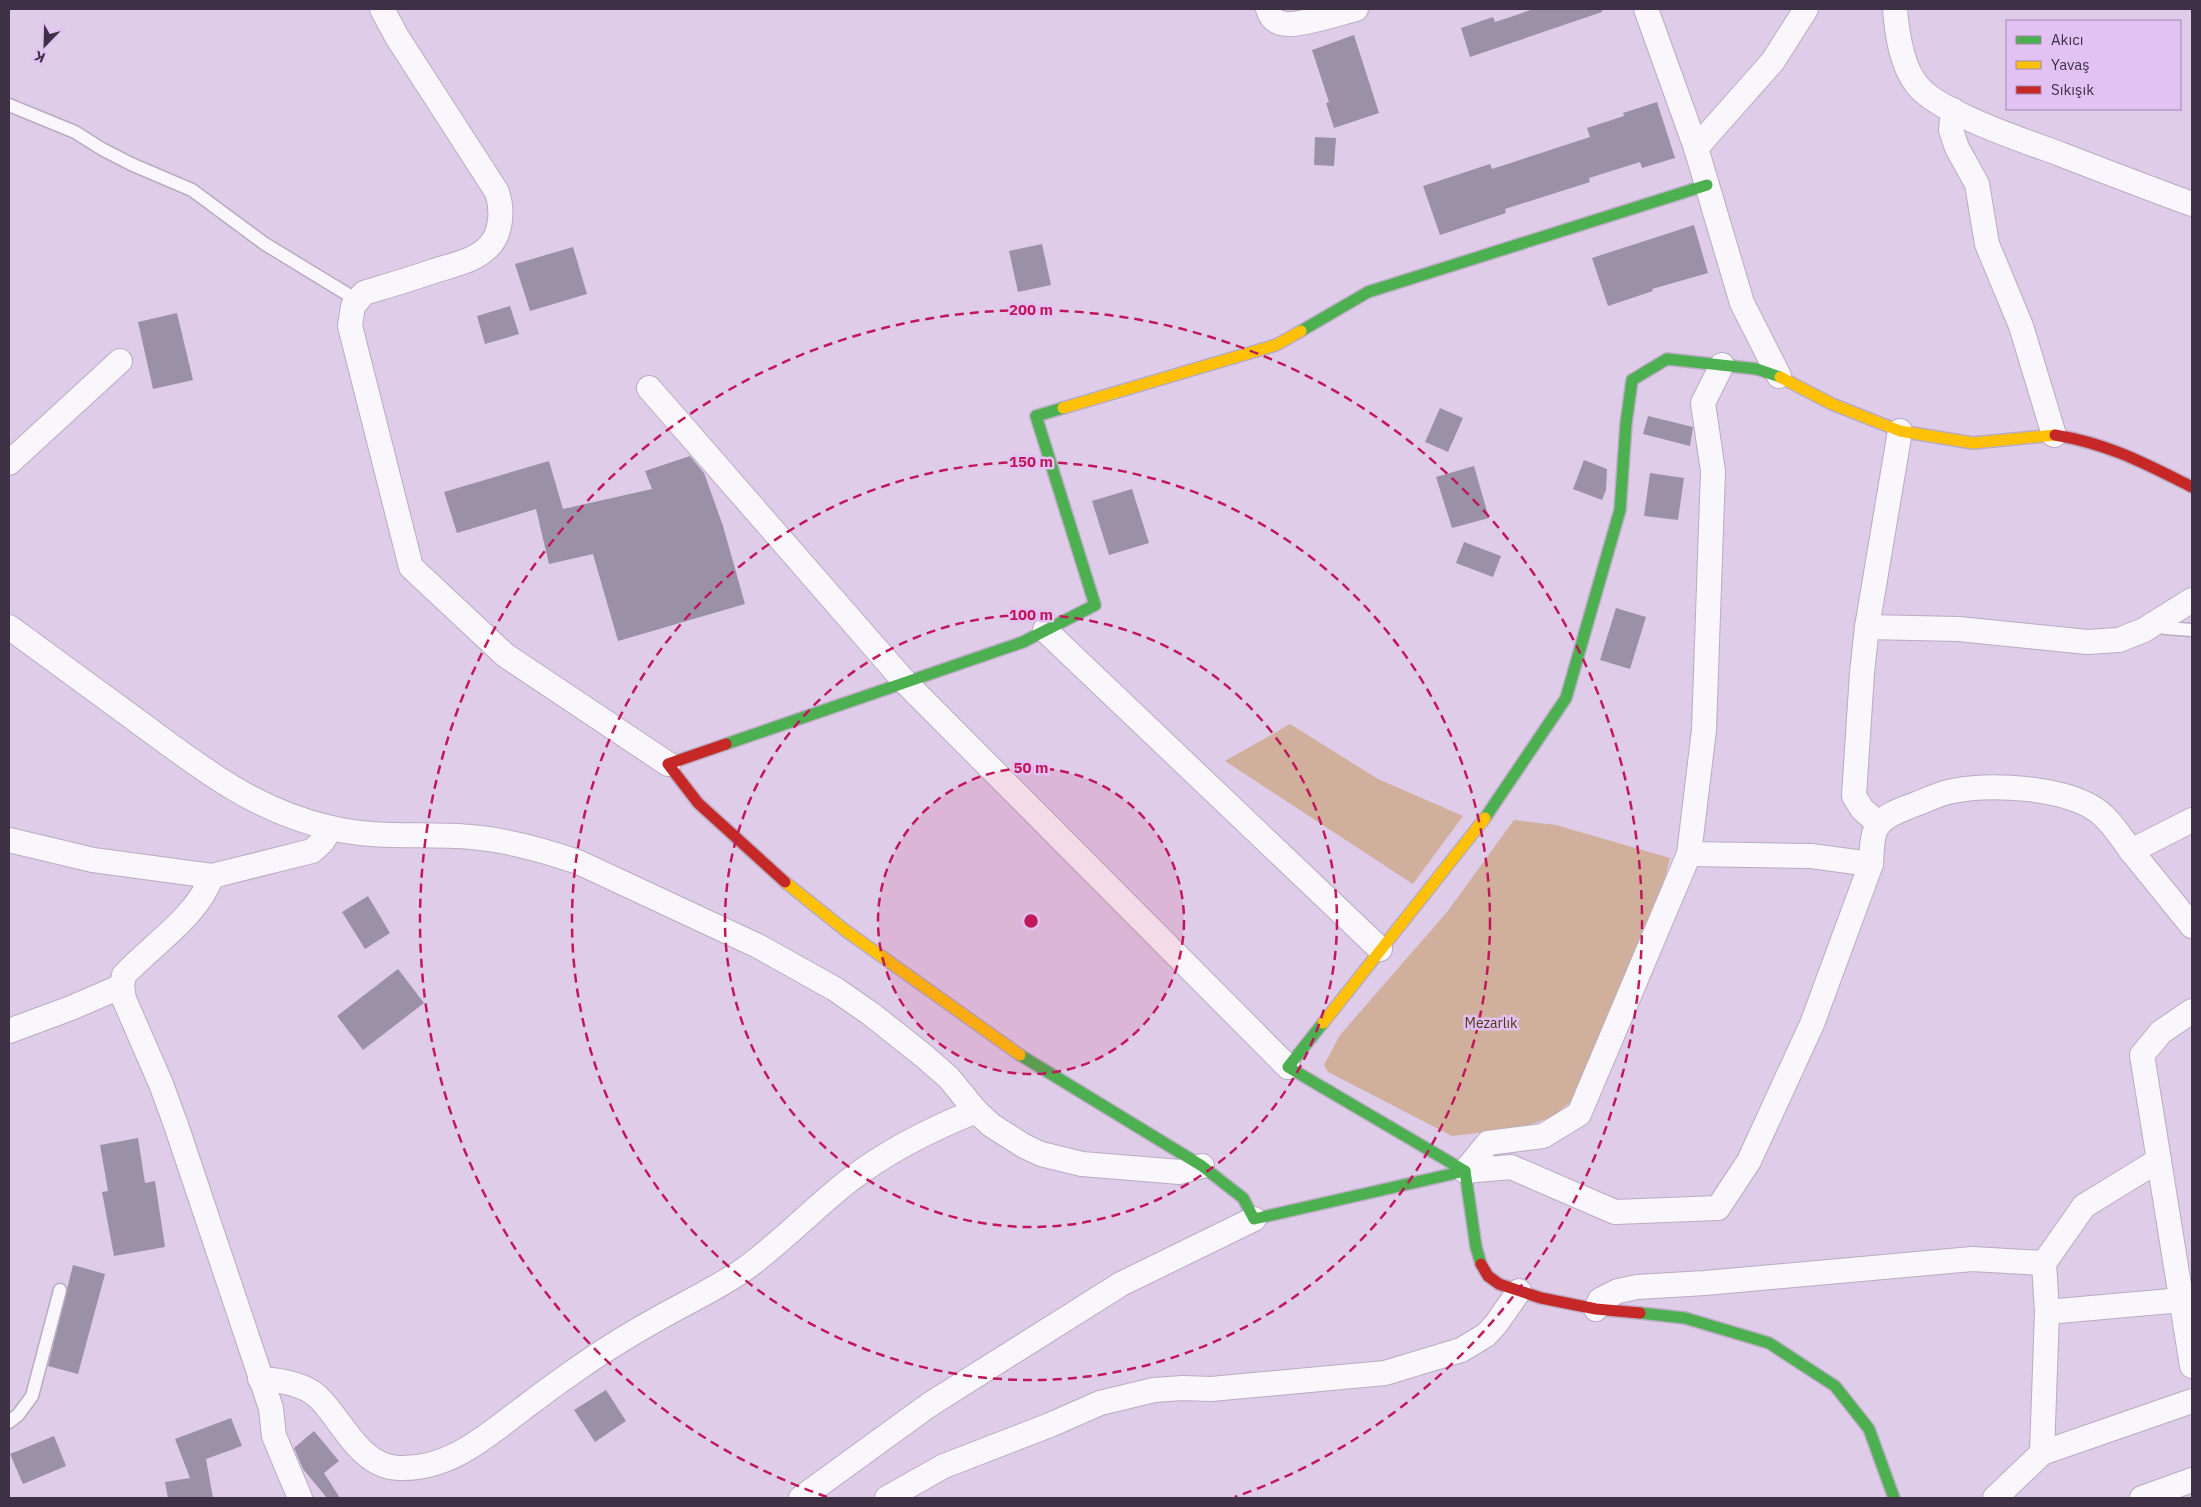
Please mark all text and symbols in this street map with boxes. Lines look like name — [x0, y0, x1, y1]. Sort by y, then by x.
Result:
north arrow — [20, 20, 70, 70]
legend — [2006, 20, 2181, 110]
text: Akıcı — [2051, 30, 2084, 49]
text: K — [32, 47, 48, 67]
text: Yavaş — [2051, 55, 2090, 74]
text: Sıkışık — [2051, 80, 2094, 99]
text: 200 m — [1009, 300, 1053, 319]
text: 150 m — [1009, 452, 1053, 471]
text: 100 m — [1009, 605, 1053, 624]
text: 50 m — [1014, 758, 1048, 777]
centre of rings — [1022, 912, 1040, 930]
park label: Mezarlık — [1465, 1014, 1518, 1032]

